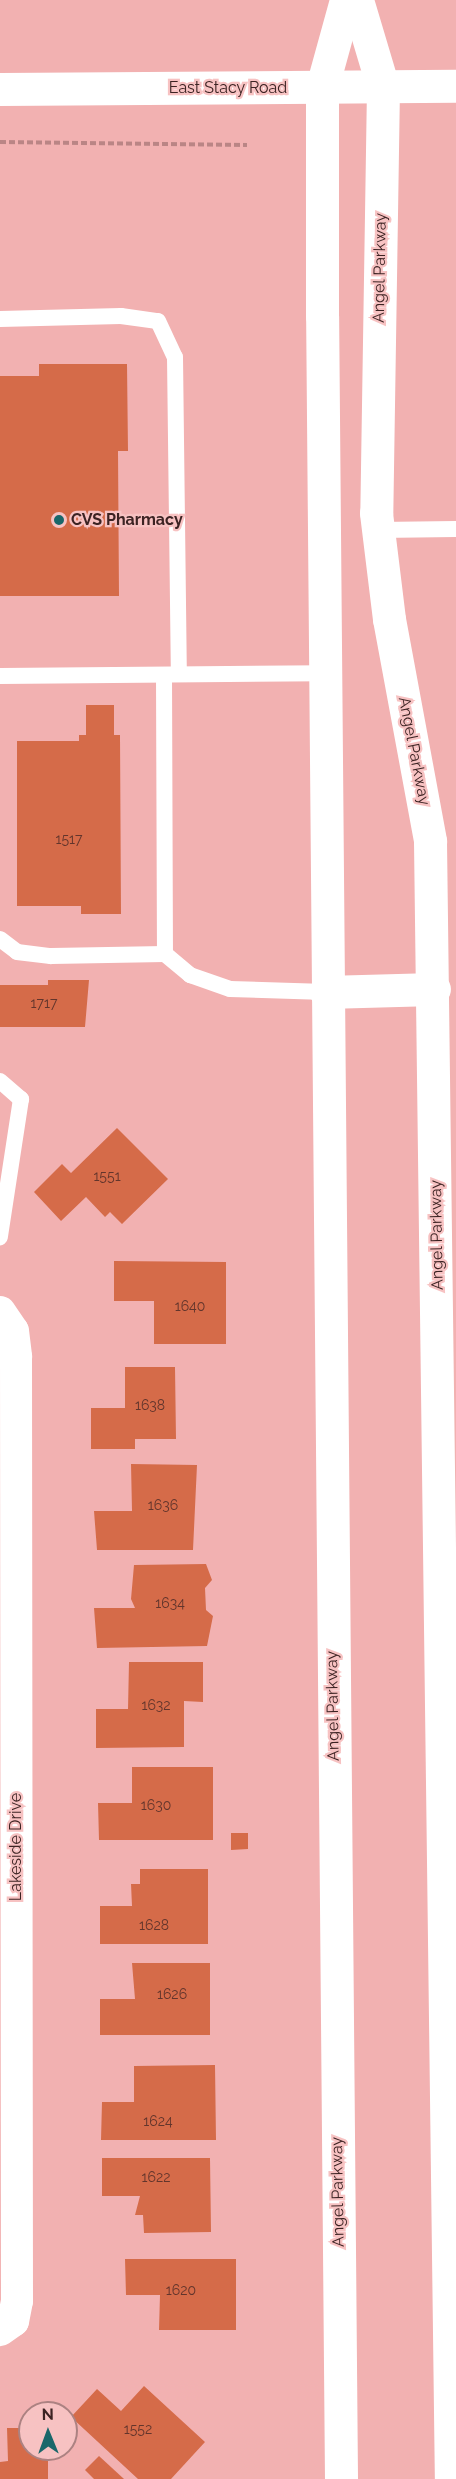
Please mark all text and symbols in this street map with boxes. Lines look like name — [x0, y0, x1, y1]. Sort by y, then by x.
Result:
street label: East Stacy Road — [168, 78, 288, 98]
street label: Angel Parkway — [369, 213, 391, 323]
place label: CVS Pharmacy — [71, 510, 183, 530]
marker: CVS Pharmacy — [52, 513, 66, 527]
street label: Angel Parkway — [394, 695, 434, 807]
house number: 1517 — [55, 831, 83, 847]
house number: 1717 — [31, 995, 57, 1011]
house number: 1551 — [93, 1168, 121, 1184]
street label: Angel Parkway — [426, 1180, 448, 1290]
house number: 1640 — [175, 1298, 205, 1314]
house number: 1638 — [135, 1397, 165, 1413]
house number: 1636 — [148, 1497, 178, 1513]
house number: 1634 — [155, 1595, 185, 1611]
street label: Angel Parkway — [322, 1651, 344, 1761]
house number: 1632 — [141, 1697, 171, 1713]
street label: Lakeside Drive — [6, 1793, 26, 1901]
house number: 1630 — [141, 1797, 171, 1813]
house number: 1628 — [139, 1917, 169, 1933]
house number: 1626 — [157, 1986, 187, 2002]
house number: 1624 — [143, 2113, 173, 2129]
street label: Angel Parkway — [327, 2137, 349, 2247]
house number: 1622 — [141, 2169, 171, 2185]
house number: 1620 — [166, 2282, 196, 2298]
north arrow — [18, 2401, 78, 2461]
text: N — [41, 2405, 54, 2424]
house number: 1552 — [124, 2421, 152, 2437]

